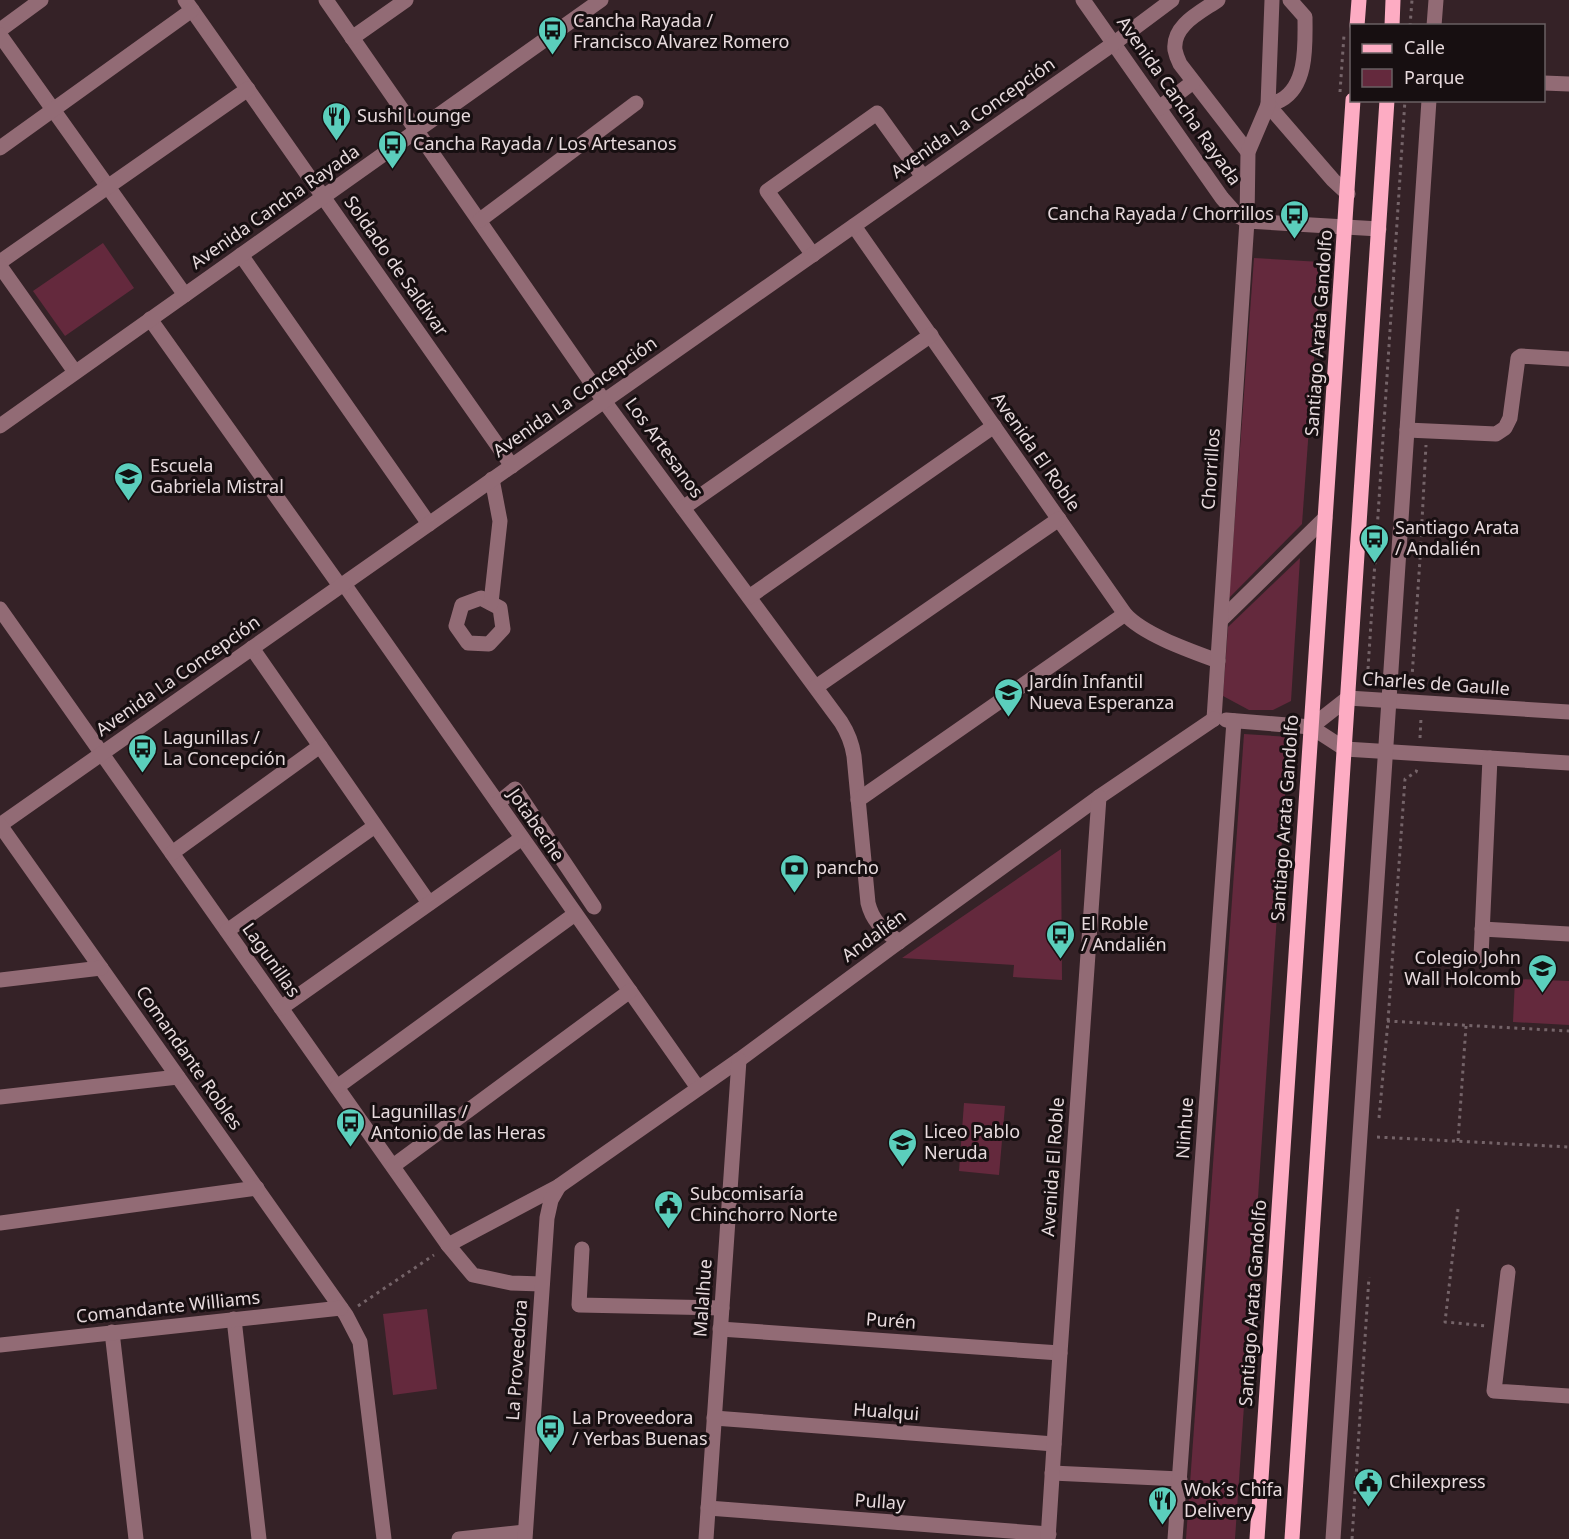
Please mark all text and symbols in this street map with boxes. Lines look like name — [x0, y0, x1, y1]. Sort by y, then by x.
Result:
place label: Cancha Rayada / Francisco Alvarez Romero — [573, 8, 789, 53]
street label: Avenida Cancha Rayada — [1112, 11, 1247, 190]
bus stop icon: Cancha Rayada / Francisco Alvarez Romero — [536, 15, 568, 57]
legend — [1350, 24, 1545, 102]
text: Calle — [1404, 35, 1445, 59]
street label: Avenida La Concepción — [886, 51, 1059, 183]
text: Parque — [1404, 65, 1464, 89]
restaurant icon: Sushi Lounge — [320, 100, 352, 142]
place label: Sushi Lounge — [357, 103, 471, 127]
bus stop icon: Cancha Rayada / Los Artesanos — [376, 128, 408, 170]
place label: Cancha Rayada / Los Artesanos — [413, 131, 677, 155]
street label: Avenida Cancha Rayada — [185, 139, 364, 274]
street label: Soldado de Saldivar — [339, 190, 455, 341]
bus stop icon: Cancha Rayada / Chorrillos — [1279, 198, 1311, 240]
place label: Cancha Rayada / Chorrillos — [1047, 201, 1274, 225]
street label: Santiago Arata Gandolfo — [1299, 229, 1337, 437]
street label: Avenida La Concepción — [488, 330, 661, 462]
street label: Avenida El Roble — [987, 387, 1087, 516]
street label: Los Artesanos — [620, 392, 709, 502]
street label: Chorrillos — [1195, 427, 1225, 511]
place label: Escuela Gabriela Mistral — [150, 453, 284, 498]
school or university icon: Escuela Gabriela Mistral — [113, 460, 145, 502]
place label: Santiago Arata / Andalién — [1395, 515, 1519, 560]
bus stop icon: Santiago Arata / Andalién — [1358, 522, 1390, 564]
street label: Avenida La Concepción — [91, 609, 264, 741]
street label: Charles de Gaulle — [1362, 666, 1511, 700]
place label: Jardín Infantil Nueva Esperanza — [1027, 669, 1174, 714]
school or university icon: Jardín Infantil Nueva Esperanza — [992, 676, 1024, 718]
street label: Santiago Arata Gandolfo — [1265, 714, 1303, 922]
place label: Lagunillas / La Concepción — [163, 725, 286, 770]
bus stop icon: Lagunillas / La Concepción — [126, 732, 158, 774]
street label: Jotabeche — [502, 782, 571, 866]
bank icon: pancho — [779, 852, 811, 894]
place label: pancho — [816, 855, 879, 879]
street label: Andalién — [836, 904, 911, 967]
place label: El Roble / Andalién — [1081, 911, 1167, 956]
street label: Lagunillas — [237, 918, 306, 1001]
bus stop icon: El Roble / Andalién — [1044, 918, 1076, 960]
place label: Colegio John Wall Holcomb — [1404, 945, 1521, 990]
school or university icon: Colegio John Wall Holcomb — [1526, 952, 1558, 994]
street label: Comandante Robles — [131, 981, 249, 1134]
street label: Avenida El Roble — [1035, 1096, 1069, 1237]
street label: Ninhue — [1170, 1096, 1198, 1160]
place label: Lagunillas / Antonio de las Heras — [371, 1099, 546, 1144]
bus stop icon: Lagunillas / Antonio de las Heras — [334, 1106, 366, 1148]
place label: Liceo Pablo Neruda — [924, 1119, 1020, 1164]
school or university icon: Liceo Pablo Neruda — [887, 1126, 919, 1168]
place label: Subcomisaría Chinchorro Norte — [690, 1181, 838, 1226]
public building icon: Subcomisaría Chinchorro Norte — [653, 1188, 685, 1230]
street label: Santiago Arata Gandolfo — [1233, 1199, 1271, 1407]
street label: Malalhue — [687, 1258, 717, 1338]
street label: Comandante Williams — [75, 1284, 261, 1328]
street label: La Proveedora — [500, 1299, 532, 1421]
street label: Purén — [865, 1306, 917, 1334]
street label: Hualqui — [852, 1397, 920, 1425]
place label: La Proveedora / Yerbas Buenas — [572, 1405, 708, 1450]
bus stop icon: La Proveedora / Yerbas Buenas — [535, 1412, 567, 1454]
public building icon: Chilexpress — [1352, 1466, 1384, 1508]
place label: Chilexpress — [1389, 1469, 1486, 1493]
place label: Wok´s Chifa Delivery — [1184, 1477, 1283, 1522]
restaurant icon: Wok´s Chifa Delivery — [1147, 1484, 1179, 1526]
street label: Pullay — [854, 1487, 907, 1515]

